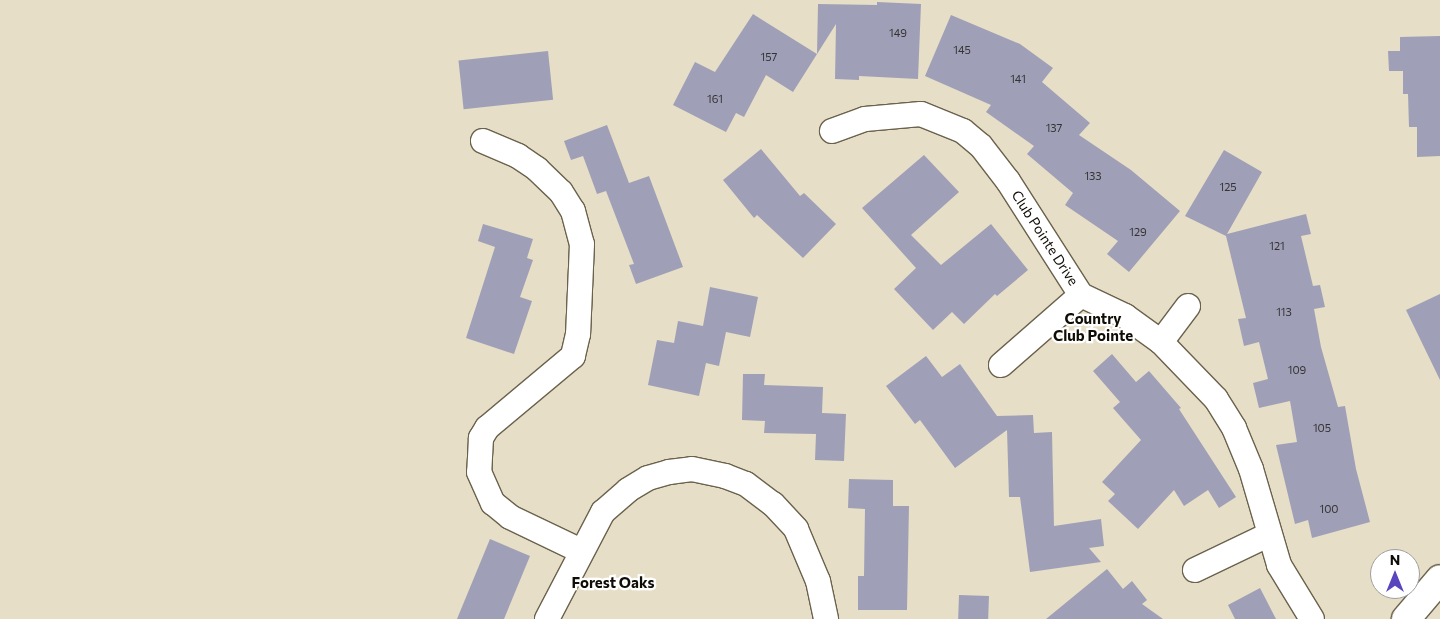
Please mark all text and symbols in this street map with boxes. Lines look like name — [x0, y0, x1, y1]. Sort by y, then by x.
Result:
house number: 149 — [889, 26, 907, 40]
house number: 145 — [953, 43, 971, 57]
house number: 157 — [761, 50, 777, 64]
house number: 141 — [1010, 72, 1026, 86]
house number: 161 — [707, 92, 723, 106]
house number: 137 — [1046, 121, 1062, 135]
house number: 133 — [1084, 169, 1102, 183]
house number: 125 — [1219, 180, 1237, 194]
street label: Club Pointe Drive — [1008, 187, 1082, 289]
house number: 129 — [1129, 225, 1147, 239]
house number: 121 — [1269, 239, 1285, 253]
house number: 113 — [1276, 305, 1292, 319]
district label: Country Club Pointe — [1053, 309, 1133, 344]
house number: 109 — [1288, 363, 1306, 377]
house number: 105 — [1313, 421, 1331, 435]
house number: 100 — [1319, 502, 1339, 516]
north arrow — [1370, 549, 1420, 599]
text: N — [1390, 551, 1400, 568]
district label: Forest Oaks — [571, 574, 655, 592]

